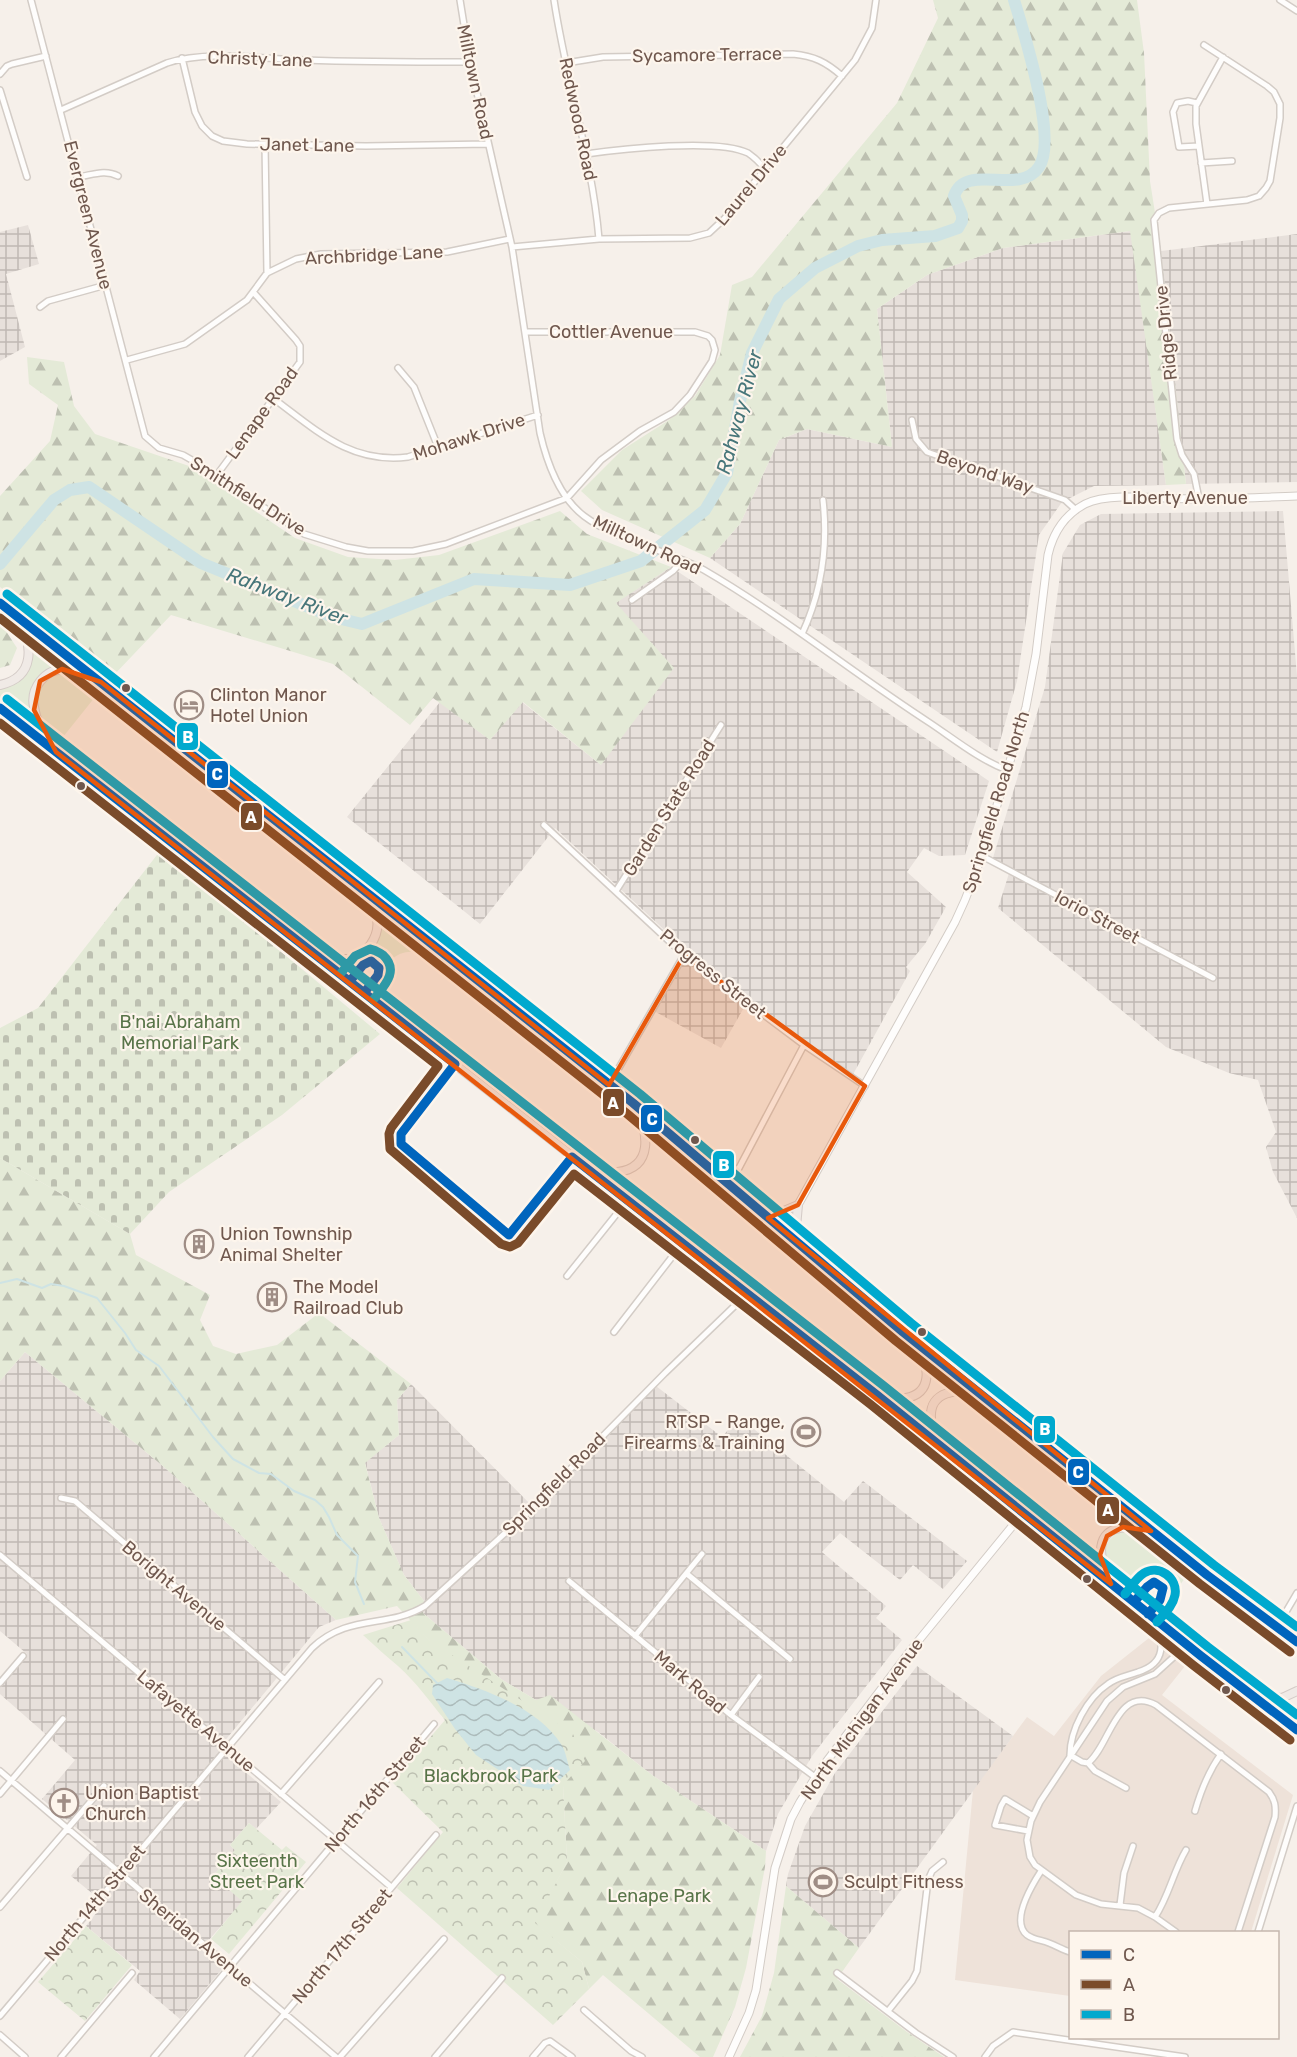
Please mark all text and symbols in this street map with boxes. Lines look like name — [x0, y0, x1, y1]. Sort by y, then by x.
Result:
street label: Milltown Road — [452, 23, 498, 141]
street label: Sycamore Terrace — [632, 43, 782, 67]
street label: Christy Lane — [207, 46, 313, 72]
street label: Redwood Road — [554, 56, 602, 182]
street label: Janet Lane — [259, 133, 355, 157]
street label: Evergreen Avenue — [59, 138, 117, 292]
street label: Laurel Drive — [711, 140, 791, 230]
street label: Archbridge Lane — [304, 240, 444, 270]
street label: Ridge Drive — [1150, 284, 1182, 382]
street label: Cottler Avenue — [549, 321, 673, 343]
water label: Rahway River — [711, 346, 767, 477]
street label: Lenape Road — [221, 363, 303, 463]
street label: Mohawk Drive — [410, 408, 528, 466]
street label: Beyond Way — [934, 445, 1036, 499]
street label: Smithfield Drive — [186, 452, 310, 540]
street label: Liberty Avenue — [1122, 487, 1248, 509]
street label: Milltown Road — [589, 510, 705, 580]
water label: Rahway River — [223, 562, 352, 631]
unlabelled marker — [120, 682, 132, 694]
place label: Clinton Manor Hotel Union — [210, 684, 327, 727]
hotel icon: Clinton Manor Hotel Union — [173, 689, 205, 721]
street label: Springfield Road North — [958, 708, 1034, 896]
line badge: B — [176, 722, 199, 751]
text: B — [182, 728, 194, 747]
street label: Garden State Road — [618, 735, 720, 881]
line badge: C — [206, 760, 229, 789]
text: C — [211, 765, 223, 784]
unlabelled marker — [75, 780, 87, 792]
line badge: A — [240, 802, 263, 831]
text: A — [245, 808, 257, 827]
street label: Iorio Street — [1051, 885, 1143, 949]
street label: Progress Street — [655, 924, 771, 1024]
park label: B'nai Abraham Memorial Park — [119, 1011, 241, 1054]
line badge: A — [602, 1088, 625, 1117]
text: A — [607, 1094, 619, 1113]
line badge: C — [640, 1104, 663, 1133]
text: C — [646, 1110, 658, 1129]
unlabelled marker — [689, 1134, 701, 1146]
line badge: B — [712, 1150, 735, 1179]
text: B — [718, 1156, 730, 1175]
place label: Union Township Animal Shelter — [220, 1223, 352, 1266]
building icon: Union Township Animal Shelter — [183, 1228, 215, 1260]
place label: The Model Railroad Club — [293, 1276, 403, 1319]
building icon: The Model Railroad Club — [256, 1281, 288, 1313]
unlabelled marker — [916, 1326, 928, 1338]
place label: RTSP - Range, Firearms & Training — [624, 1411, 785, 1454]
line badge: B — [1033, 1415, 1056, 1444]
sports icon: RTSP - Range, Firearms & Training — [790, 1416, 822, 1448]
text: B — [1039, 1420, 1051, 1439]
street label: Springfield Road — [498, 1428, 610, 1540]
line badge: C — [1067, 1458, 1090, 1486]
text: C — [1072, 1463, 1084, 1482]
line badge: A — [1096, 1496, 1120, 1525]
text: A — [1102, 1501, 1114, 1520]
street label: Boright Avenue — [117, 1536, 231, 1636]
unlabelled marker — [1081, 1573, 1093, 1585]
street label: North Michigan Avenue — [796, 1634, 928, 1804]
street label: Mark Road — [650, 1646, 730, 1718]
street label: Lafayette Avenue — [133, 1665, 259, 1777]
unlabelled marker — [1220, 1684, 1232, 1696]
street label: North 16th Street — [320, 1731, 430, 1857]
park label: Blackbrook Park — [424, 1765, 559, 1787]
place label: Union Baptist Church — [85, 1782, 199, 1825]
church icon: Union Baptist Church — [48, 1787, 80, 1819]
street label: North 14th Street — [40, 1840, 150, 1966]
park label: Sixteenth Street Park — [210, 1850, 305, 1893]
sports icon: Sculpt Fitness — [807, 1866, 839, 1898]
place label: Sculpt Fitness — [844, 1871, 964, 1893]
street label: Sheridan Avenue — [135, 1884, 257, 1992]
street label: North 17th Street — [287, 1884, 397, 2008]
park label: Lenape Park — [607, 1885, 711, 1907]
legend — [1069, 1931, 1279, 2039]
text: C — [1123, 1944, 1135, 1966]
text: A — [1123, 1974, 1135, 1996]
text: B — [1123, 2004, 1135, 2026]

